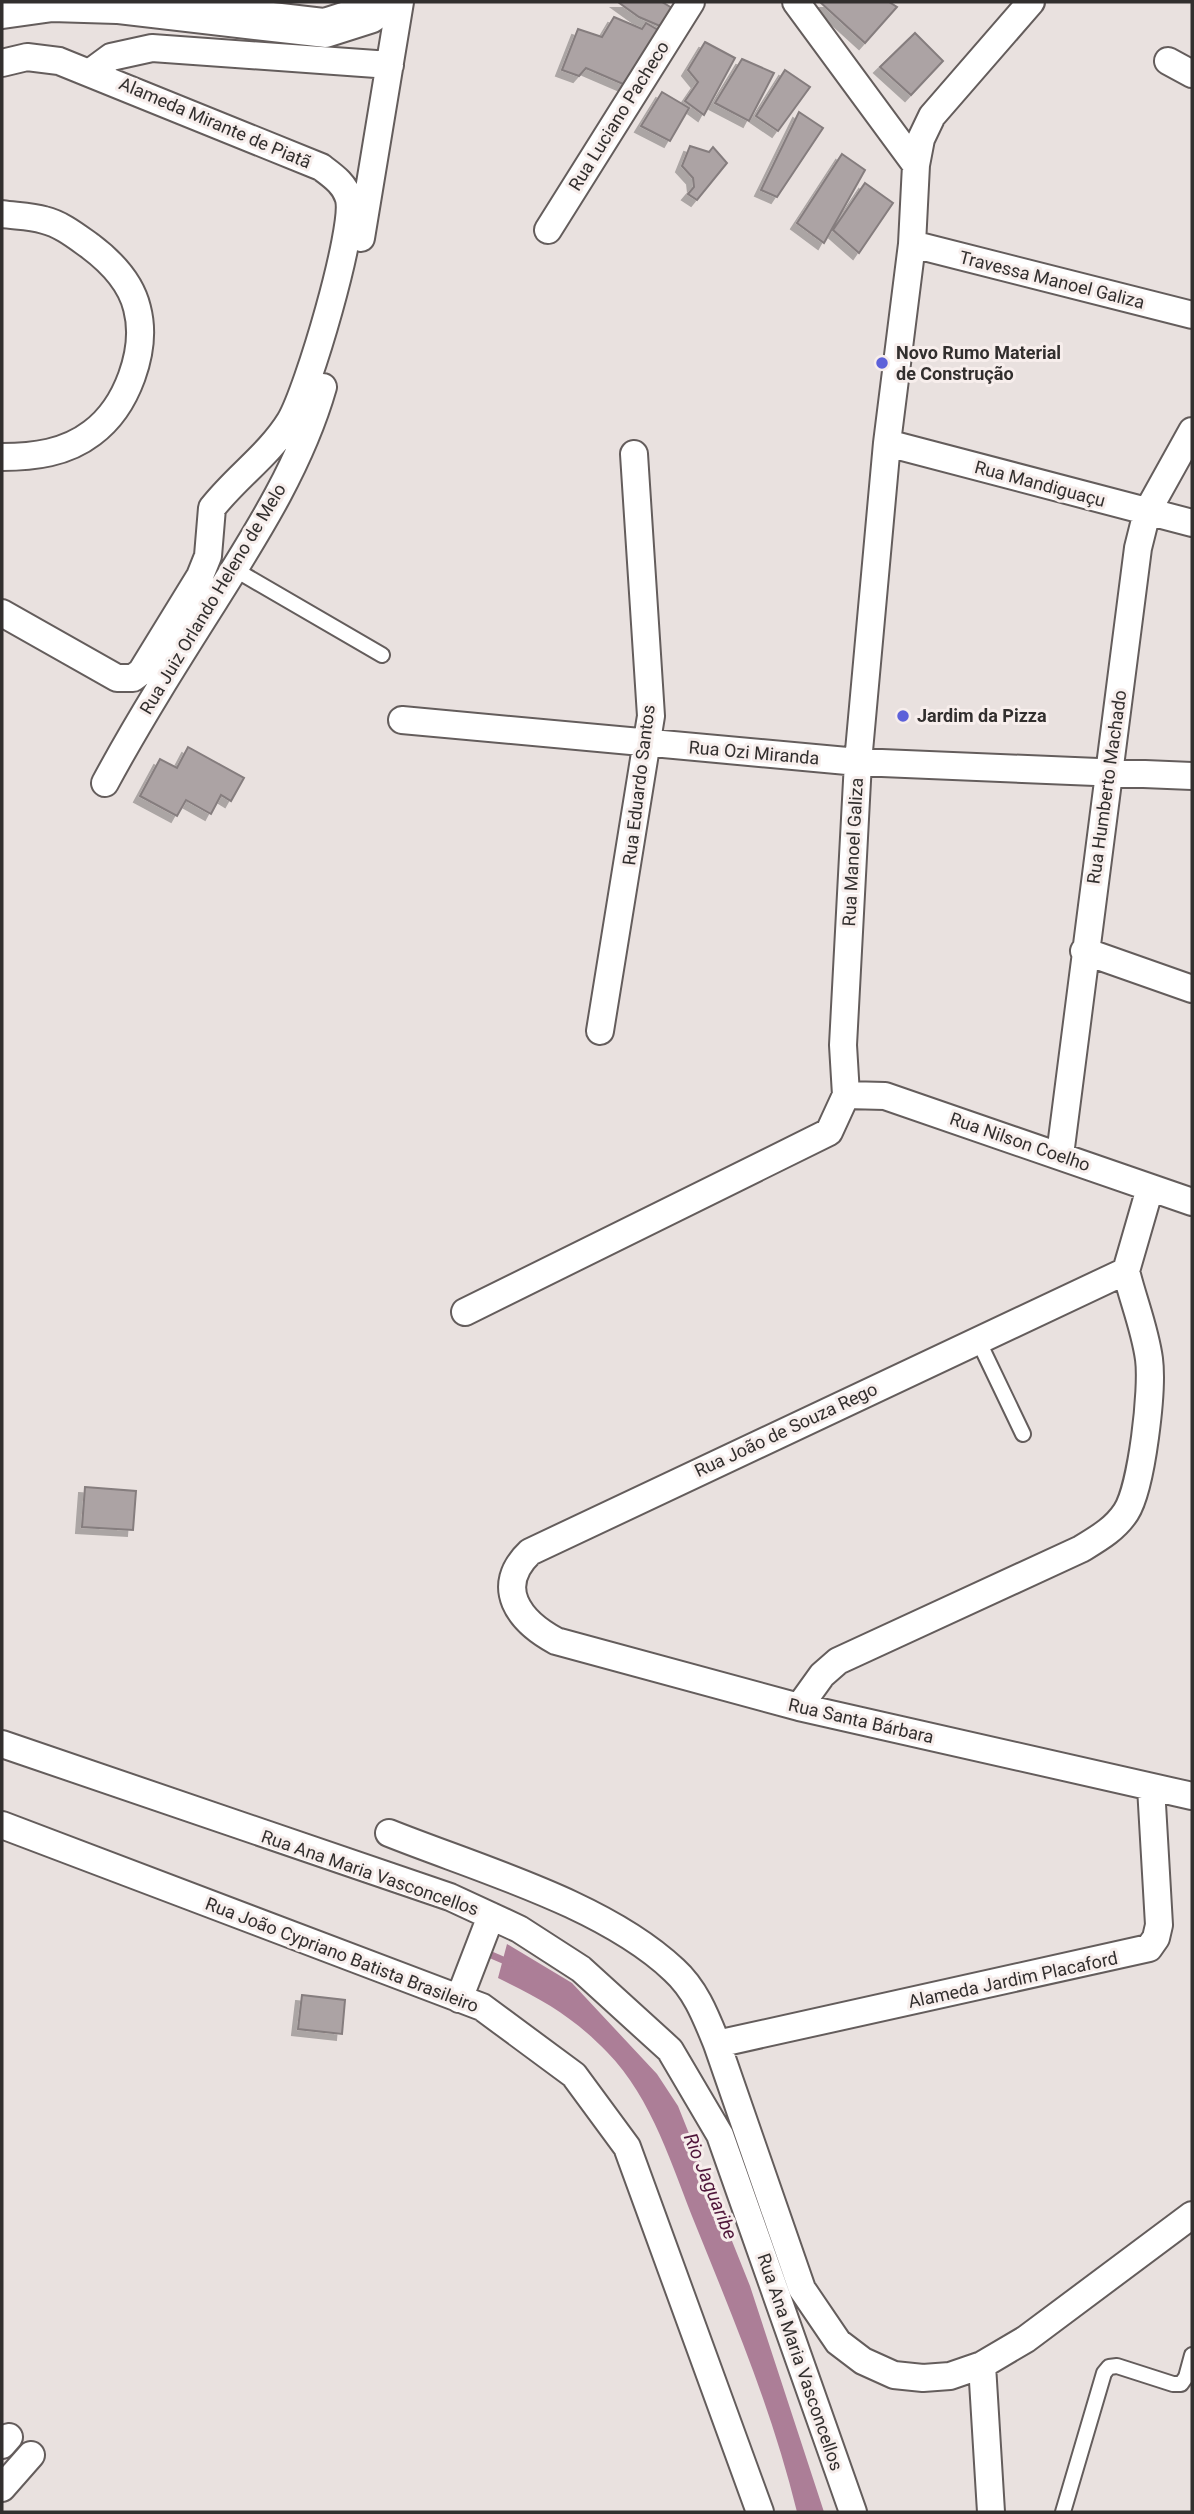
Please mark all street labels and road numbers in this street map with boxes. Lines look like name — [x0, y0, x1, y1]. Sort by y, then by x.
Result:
street label: Rua Luciano Pacheco — [564, 37, 673, 194]
street label: Alameda Mirante de Piatã — [116, 73, 314, 173]
street label: Travessa Manoel Galiza — [957, 246, 1147, 313]
street label: Rua Mandiguaçu — [972, 456, 1108, 511]
street label: Rua Juiz Orlando Heleno de Melo — [135, 480, 290, 718]
street label: Rua Humberto Machado — [1083, 689, 1131, 885]
street label: Rua Eduardo Santos — [618, 703, 659, 866]
street label: Rua Ozi Miranda — [688, 736, 820, 769]
street label: Rua Manoel Galiza — [838, 777, 867, 927]
street label: Rua Nilson Coelho — [947, 1108, 1093, 1175]
street label: Rua João de Souza Rego — [691, 1378, 881, 1481]
street label: Rua Santa Bárbara — [786, 1694, 936, 1747]
street label: Rua Ana Maria Vasconcellos — [259, 1825, 482, 1920]
street label: Rua João Cypriano Batista Brasileiro — [203, 1893, 482, 2016]
street label: Alameda Jardim Placaford — [906, 1947, 1119, 2012]
street label: Rua Ana Maria Vasconcellos — [753, 2250, 848, 2473]

